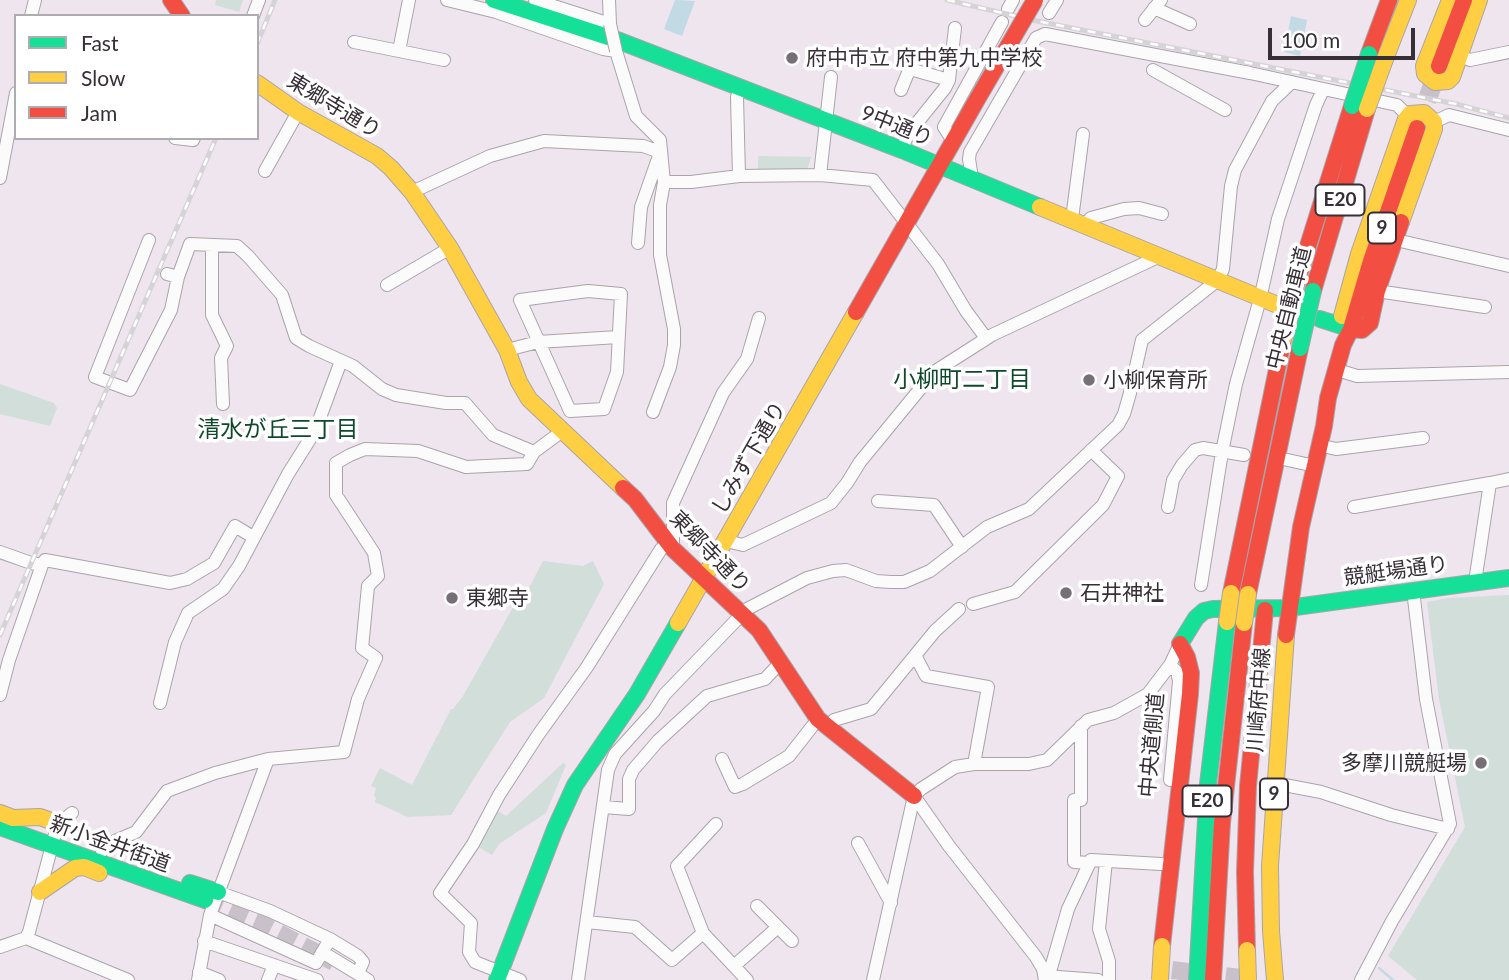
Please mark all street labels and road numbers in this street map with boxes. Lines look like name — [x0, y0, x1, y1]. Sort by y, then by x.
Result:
street label: 東郷寺通り — [283, 68, 385, 144]
street label: 9中通り — [857, 100, 937, 152]
road number: E20 — [1316, 184, 1364, 216]
road number: 9 — [1368, 212, 1396, 244]
street label: 中央自動車道 — [1262, 244, 1316, 372]
street label: しみず下通り — [707, 397, 791, 519]
street label: 東郷寺通り — [664, 505, 756, 599]
street label: 競艇場通り — [1342, 551, 1450, 591]
street label: 川崎府中線 — [1243, 647, 1275, 753]
street label: 中央道側道 — [1135, 692, 1169, 798]
road number: 9 — [1260, 778, 1288, 810]
road number: E20 — [1182, 786, 1232, 816]
street label: 新小金井街道 — [46, 811, 174, 877]

